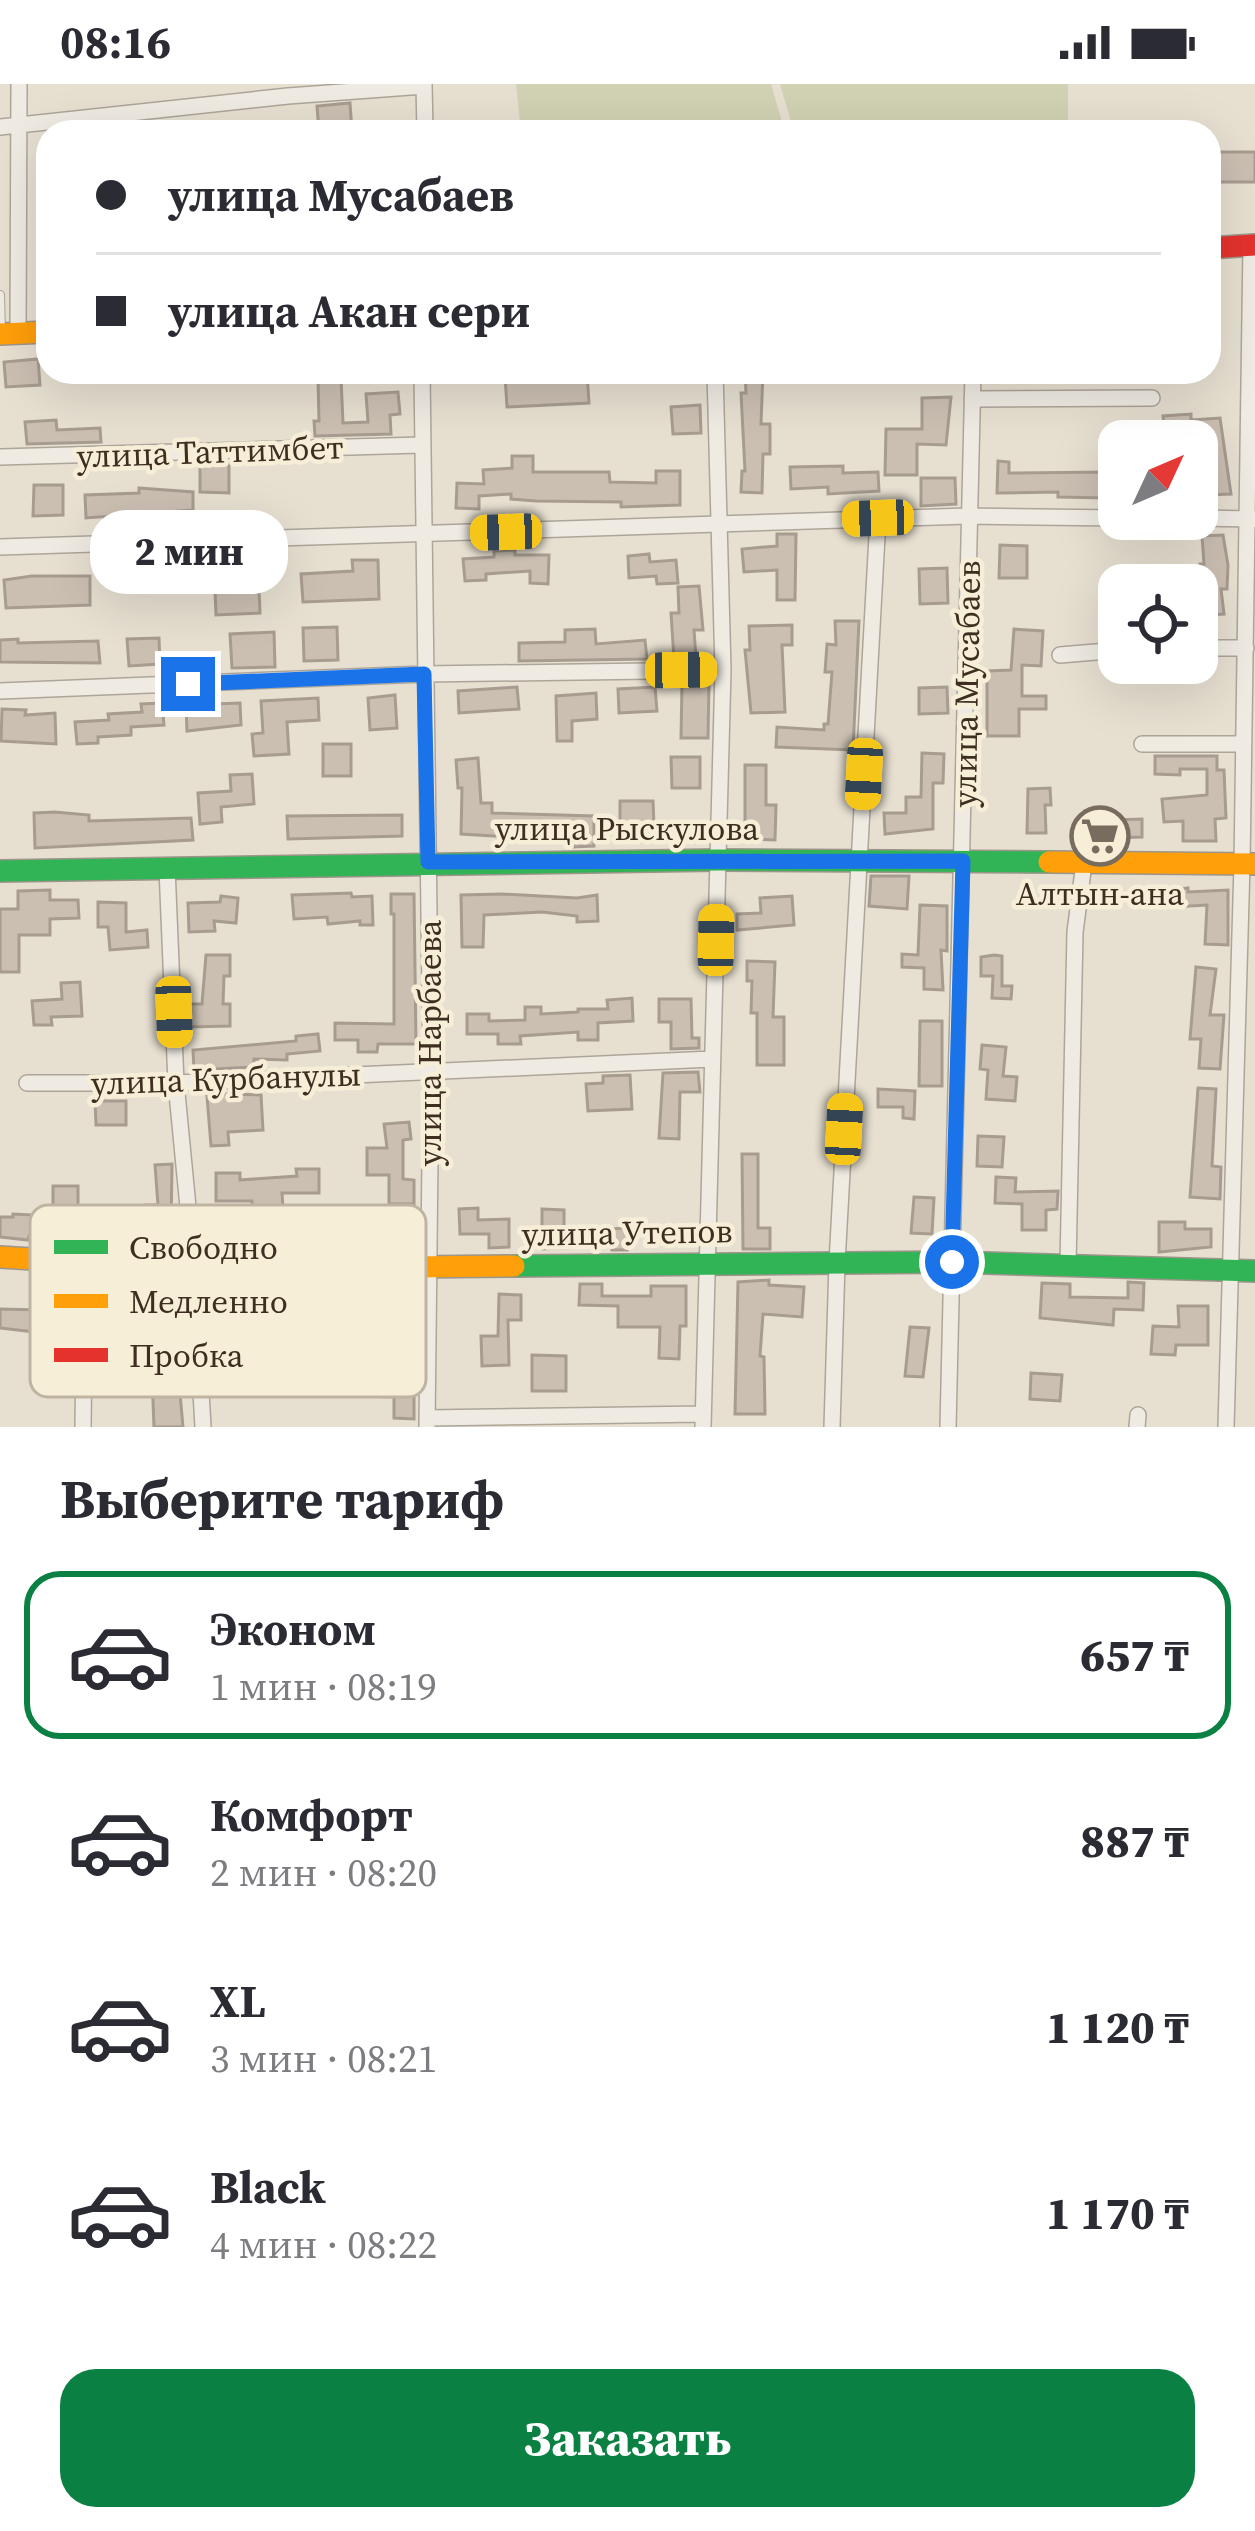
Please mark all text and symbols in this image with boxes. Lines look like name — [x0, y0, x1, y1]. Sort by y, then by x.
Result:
text: 08:16 — [60, 11, 171, 73]
text: улица Мусабаев — [168, 164, 514, 226]
text: улица Акан сери — [168, 280, 530, 342]
north arrow — [1098, 420, 1218, 540]
map controls — [1098, 420, 1218, 684]
street label: улица Таттимбет — [76, 424, 344, 479]
car — [841, 499, 915, 537]
callout: 2 мин — [89, 510, 287, 594]
car — [469, 513, 543, 551]
text: 2 мин — [134, 525, 244, 578]
street label: улица Мусабаев — [942, 560, 991, 808]
button: locate — [1098, 564, 1218, 684]
car — [645, 651, 717, 689]
route end — [161, 657, 215, 711]
car — [844, 737, 884, 811]
supermarket icon: Алтын-ана — [1069, 805, 1131, 867]
street label: улица Рыскулова — [495, 806, 759, 851]
place label: Алтын-ана — [1016, 871, 1184, 916]
car — [697, 904, 735, 976]
street label: улица Нарбаева — [407, 919, 452, 1166]
car — [155, 975, 193, 1049]
street label: улица Курбанулы — [90, 1051, 362, 1106]
car — [824, 1092, 864, 1166]
legend — [30, 1205, 426, 1397]
street label: улица Утепов — [521, 1208, 733, 1257]
text: Свободно — [129, 1225, 278, 1270]
route start — [925, 1235, 979, 1289]
text: Медленно — [129, 1279, 288, 1324]
text: Пробка — [129, 1333, 244, 1378]
text: Выберите тариф — [60, 1462, 504, 1536]
text: Эконом — [210, 1598, 376, 1660]
icon: car — [66, 1601, 174, 1709]
text: 657 ₸ — [1080, 1624, 1189, 1686]
text: 1 мин · 08:19 — [210, 1660, 437, 1713]
text: Комфорт — [210, 1784, 413, 1846]
icon: car — [66, 1787, 174, 1895]
text: 887 ₸ — [1080, 1810, 1189, 1872]
text: 2 мин · 08:20 — [210, 1846, 437, 1899]
text: XL — [210, 1970, 266, 2032]
icon: car — [66, 1973, 174, 2081]
text: 1 120 ₸ — [1046, 1996, 1189, 2058]
text: 3 мин · 08:21 — [210, 2032, 437, 2085]
text: Black — [210, 2156, 326, 2218]
icon: car — [66, 2159, 174, 2267]
text: 1 170 ₸ — [1046, 2182, 1189, 2244]
text: 4 мин · 08:22 — [210, 2218, 437, 2271]
button: Заказать — [60, 2369, 1195, 2507]

